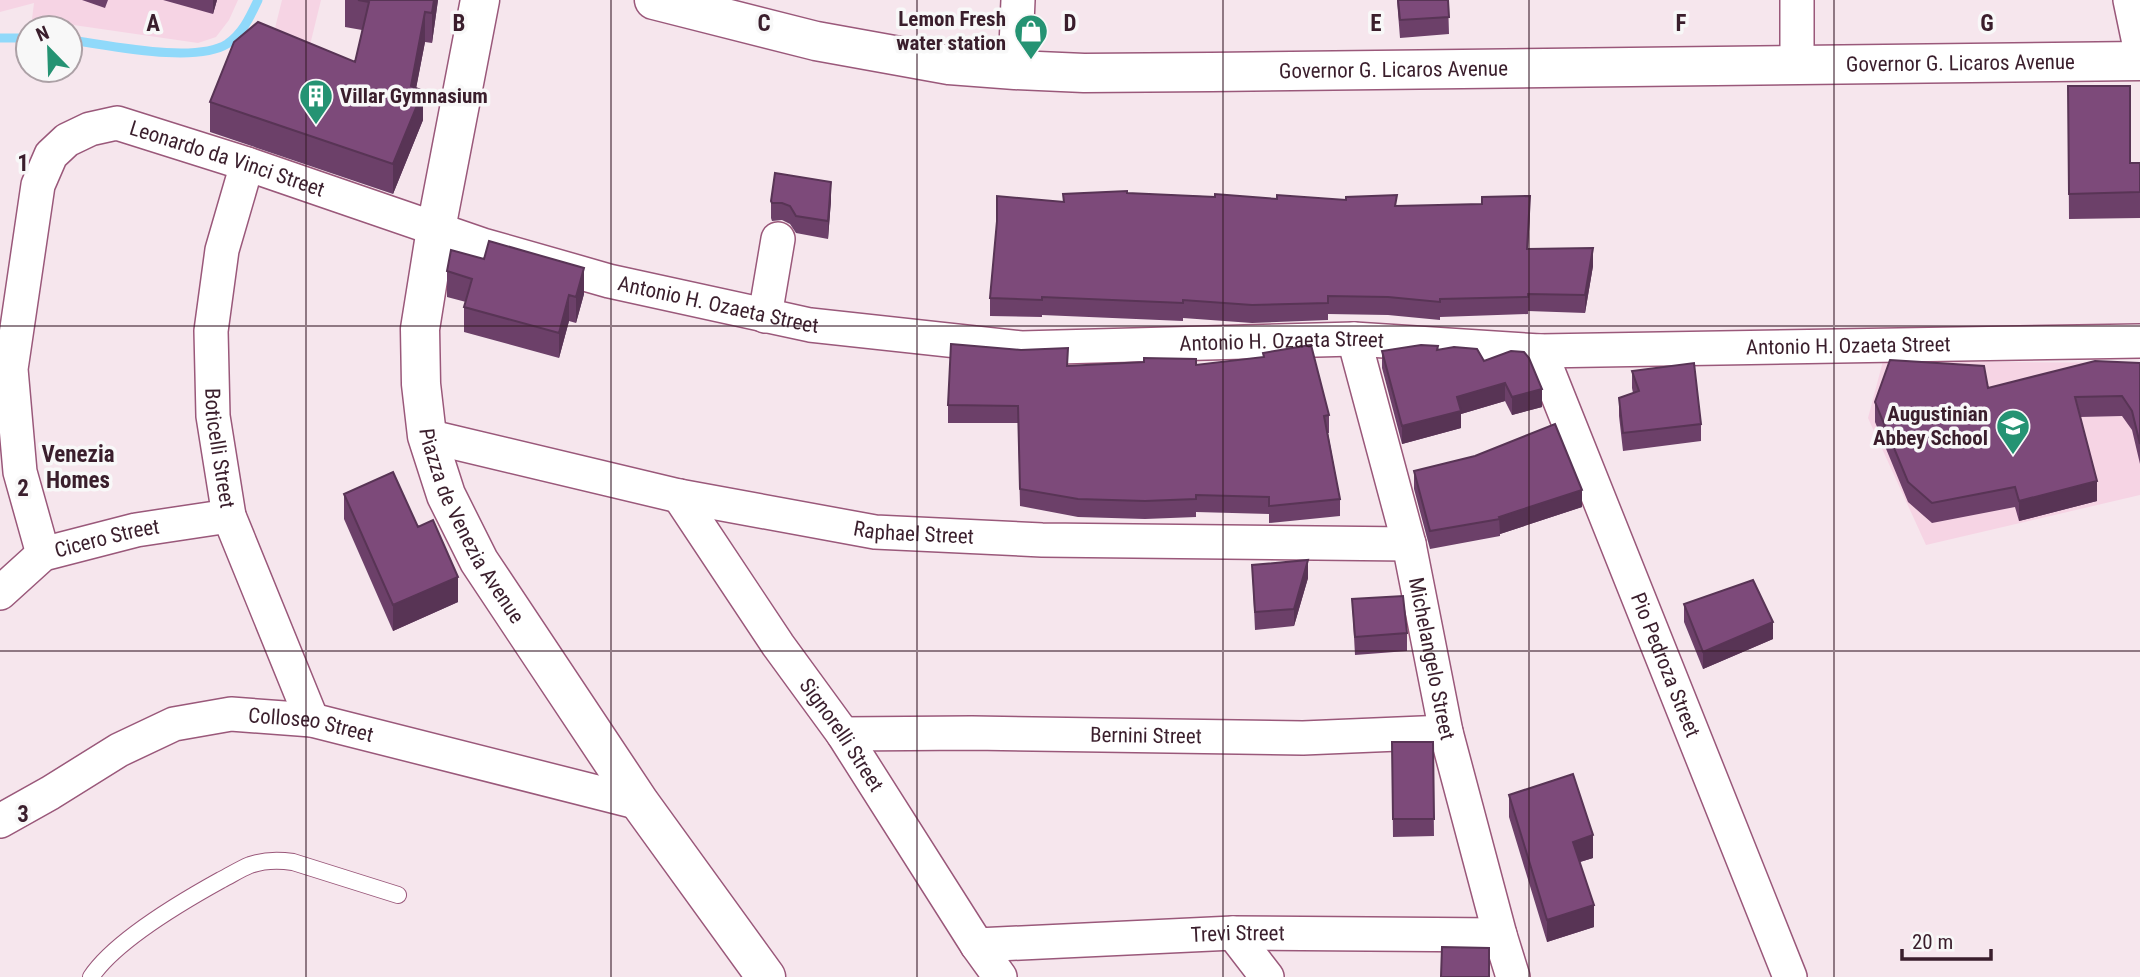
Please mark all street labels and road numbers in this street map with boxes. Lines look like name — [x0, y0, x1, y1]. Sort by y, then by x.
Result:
street label: Governor G. Licaros Avenue — [1846, 50, 2075, 76]
street label: Governor G. Licaros Avenue — [1279, 56, 1508, 83]
street label: Leonardo da Vinci Street — [127, 116, 328, 202]
street label: Antonio H. Ozaeta Street — [616, 271, 820, 338]
street label: Antonio H. Ozaeta Street — [1179, 327, 1385, 356]
street label: Antonio H. Ozaeta Street — [1746, 332, 1951, 360]
street label: Boticelli Street — [200, 388, 240, 510]
street label: Piazza de Venezia Avenue — [414, 427, 529, 628]
street label: Cicero Street — [52, 515, 161, 563]
street label: Raphael Street — [852, 516, 974, 549]
street label: Michelangelo Street — [1404, 575, 1460, 743]
street label: Pio Pedroza Street — [1626, 589, 1705, 741]
street label: Signorelli Street — [794, 674, 888, 796]
street label: Colloseo Street — [247, 703, 376, 747]
street label: Bernini Street — [1090, 723, 1202, 748]
street label: Trevi Street — [1190, 921, 1285, 947]

